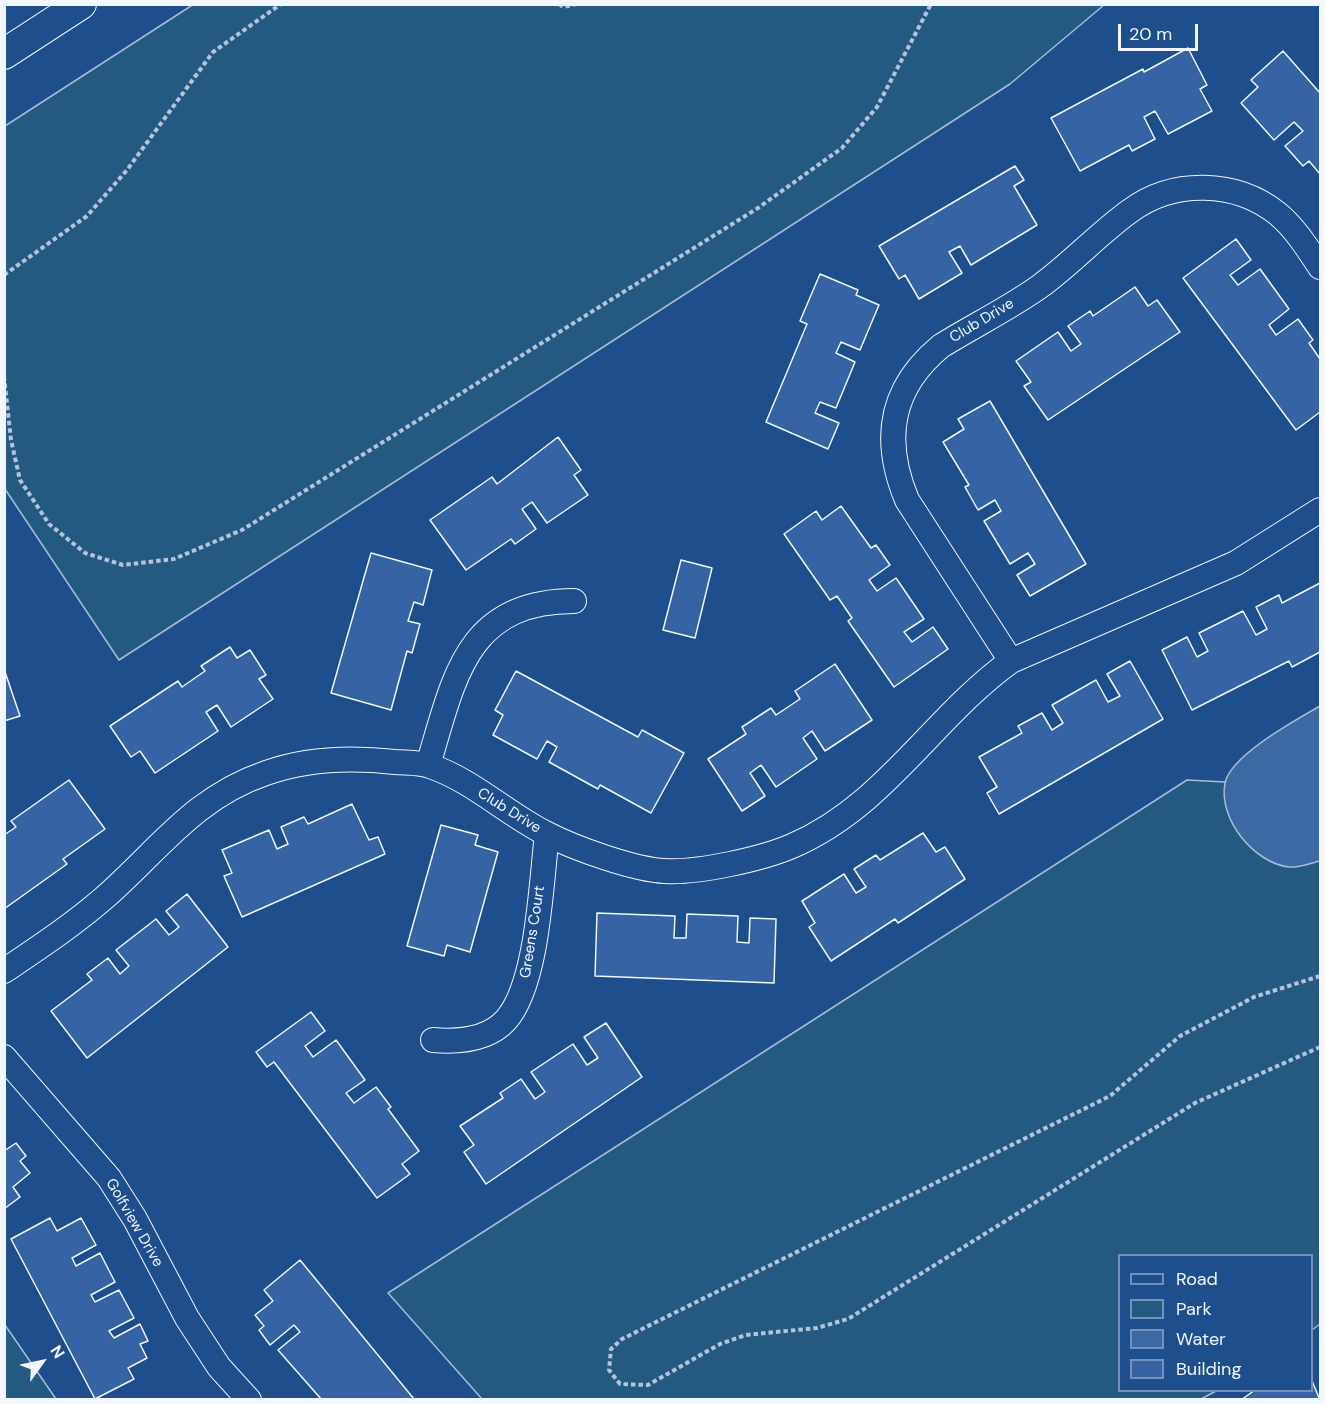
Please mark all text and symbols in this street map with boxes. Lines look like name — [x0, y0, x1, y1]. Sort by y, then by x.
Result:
scale bar — [1121, 12, 1200, 50]
text: 20 m — [1129, 22, 1172, 46]
street label: Club Drive — [947, 295, 1017, 347]
street label: Club Drive — [474, 784, 544, 838]
street label: Greens Court — [517, 884, 549, 980]
street label: Golfview Drive — [101, 1175, 167, 1271]
legend — [1118, 1254, 1313, 1392]
text: Road — [1176, 1267, 1218, 1291]
text: Park — [1176, 1297, 1212, 1321]
text: Water — [1176, 1327, 1226, 1351]
north arrow — [12, 1332, 72, 1392]
text: N — [46, 1341, 69, 1363]
text: Building — [1176, 1357, 1241, 1381]

